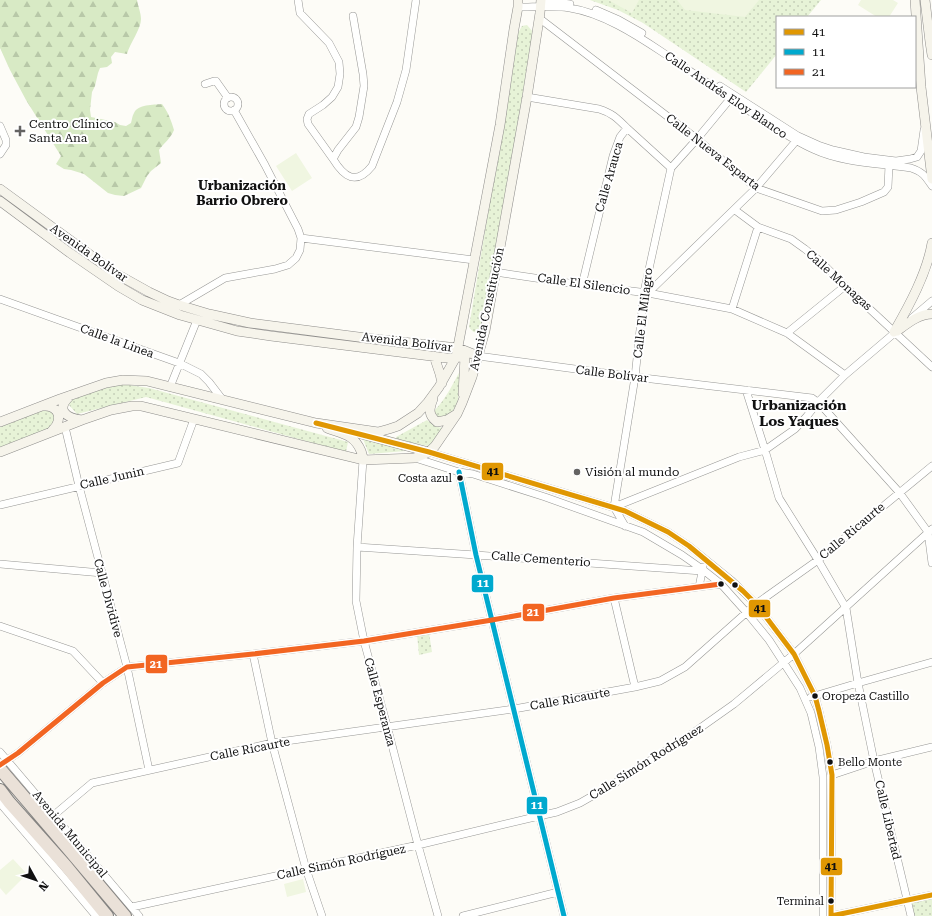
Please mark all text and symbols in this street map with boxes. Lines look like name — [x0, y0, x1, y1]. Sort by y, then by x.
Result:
legend — [776, 16, 916, 88]
text: 41 — [812, 25, 826, 39]
text: 11 — [812, 45, 826, 59]
street label: Calle Andrés Eloy Blanco — [662, 49, 790, 141]
text: 21 — [812, 65, 826, 79]
street label: Calle Nueva Esparta — [663, 111, 763, 193]
place label: Centro Clínico Santa Ana — [29, 117, 113, 145]
marker: Centro Clínico Santa Ana — [14, 125, 26, 137]
street label: Calle Arauca — [592, 140, 626, 214]
district label: Urbanización Barrio Obrero — [196, 178, 288, 208]
street label: Avenida Bolívar — [48, 221, 130, 285]
street label: Avenida Constitución — [467, 246, 507, 372]
street label: Calle Monagas — [803, 247, 875, 313]
street label: Calle El Milagro — [631, 267, 655, 359]
street label: Calle El Silencio — [537, 271, 631, 297]
street label: Calle la Linea — [78, 321, 156, 361]
street label: Avenida Bolívar — [361, 329, 453, 355]
street label: Calle Bolívar — [575, 363, 649, 385]
district label: Urbanización Los Yaques — [752, 397, 847, 429]
line badge: 41 — [481, 462, 504, 481]
street label: Calle Junin — [78, 464, 146, 492]
text: 41 — [487, 465, 499, 478]
place label: Visión al mundo — [585, 465, 679, 479]
marker: Visión al mundo — [572, 467, 582, 477]
place label: Costa azul — [398, 472, 453, 485]
marker: Costa azul — [455, 473, 465, 483]
street label: Calle Ricaurte — [816, 499, 888, 562]
street label: Calle Cementerio — [491, 549, 591, 569]
street label: Calle Dividive — [91, 557, 125, 639]
line badge: 11 — [471, 574, 494, 593]
text: 11 — [477, 577, 489, 590]
unlabelled marker — [716, 579, 726, 589]
unlabelled marker — [730, 580, 740, 590]
line badge: 41 — [748, 599, 771, 618]
text: 41 — [754, 602, 766, 615]
line badge: 21 — [522, 603, 545, 622]
text: 21 — [527, 606, 539, 619]
line badge: 21 — [145, 654, 168, 674]
street label: Calle Esperanza — [361, 656, 399, 748]
text: 21 — [150, 658, 162, 671]
street label: Calle Ricaurte — [529, 685, 612, 713]
place label: Oropeza Castillo — [822, 690, 909, 703]
marker: Oropeza Castillo — [810, 691, 820, 701]
street label: Calle Simón Rodríguez — [587, 721, 706, 803]
street label: Calle Ricaurte — [209, 734, 292, 764]
place label: Bello Monte — [838, 756, 902, 769]
marker: Bello Monte — [825, 757, 835, 767]
street label: Calle Libertad — [872, 779, 904, 861]
street label: Avenida Municipal — [30, 788, 111, 880]
line badge: 11 — [526, 796, 548, 815]
text: 11 — [531, 799, 543, 812]
street label: Calle Simón Rodríguez — [275, 841, 407, 882]
line badge: 41 — [820, 857, 843, 876]
north arrow — [16, 860, 56, 900]
text: 41 — [825, 860, 837, 873]
text: N — [35, 879, 51, 894]
place label: Terminal — [777, 895, 825, 908]
marker: Terminal — [826, 896, 836, 906]

